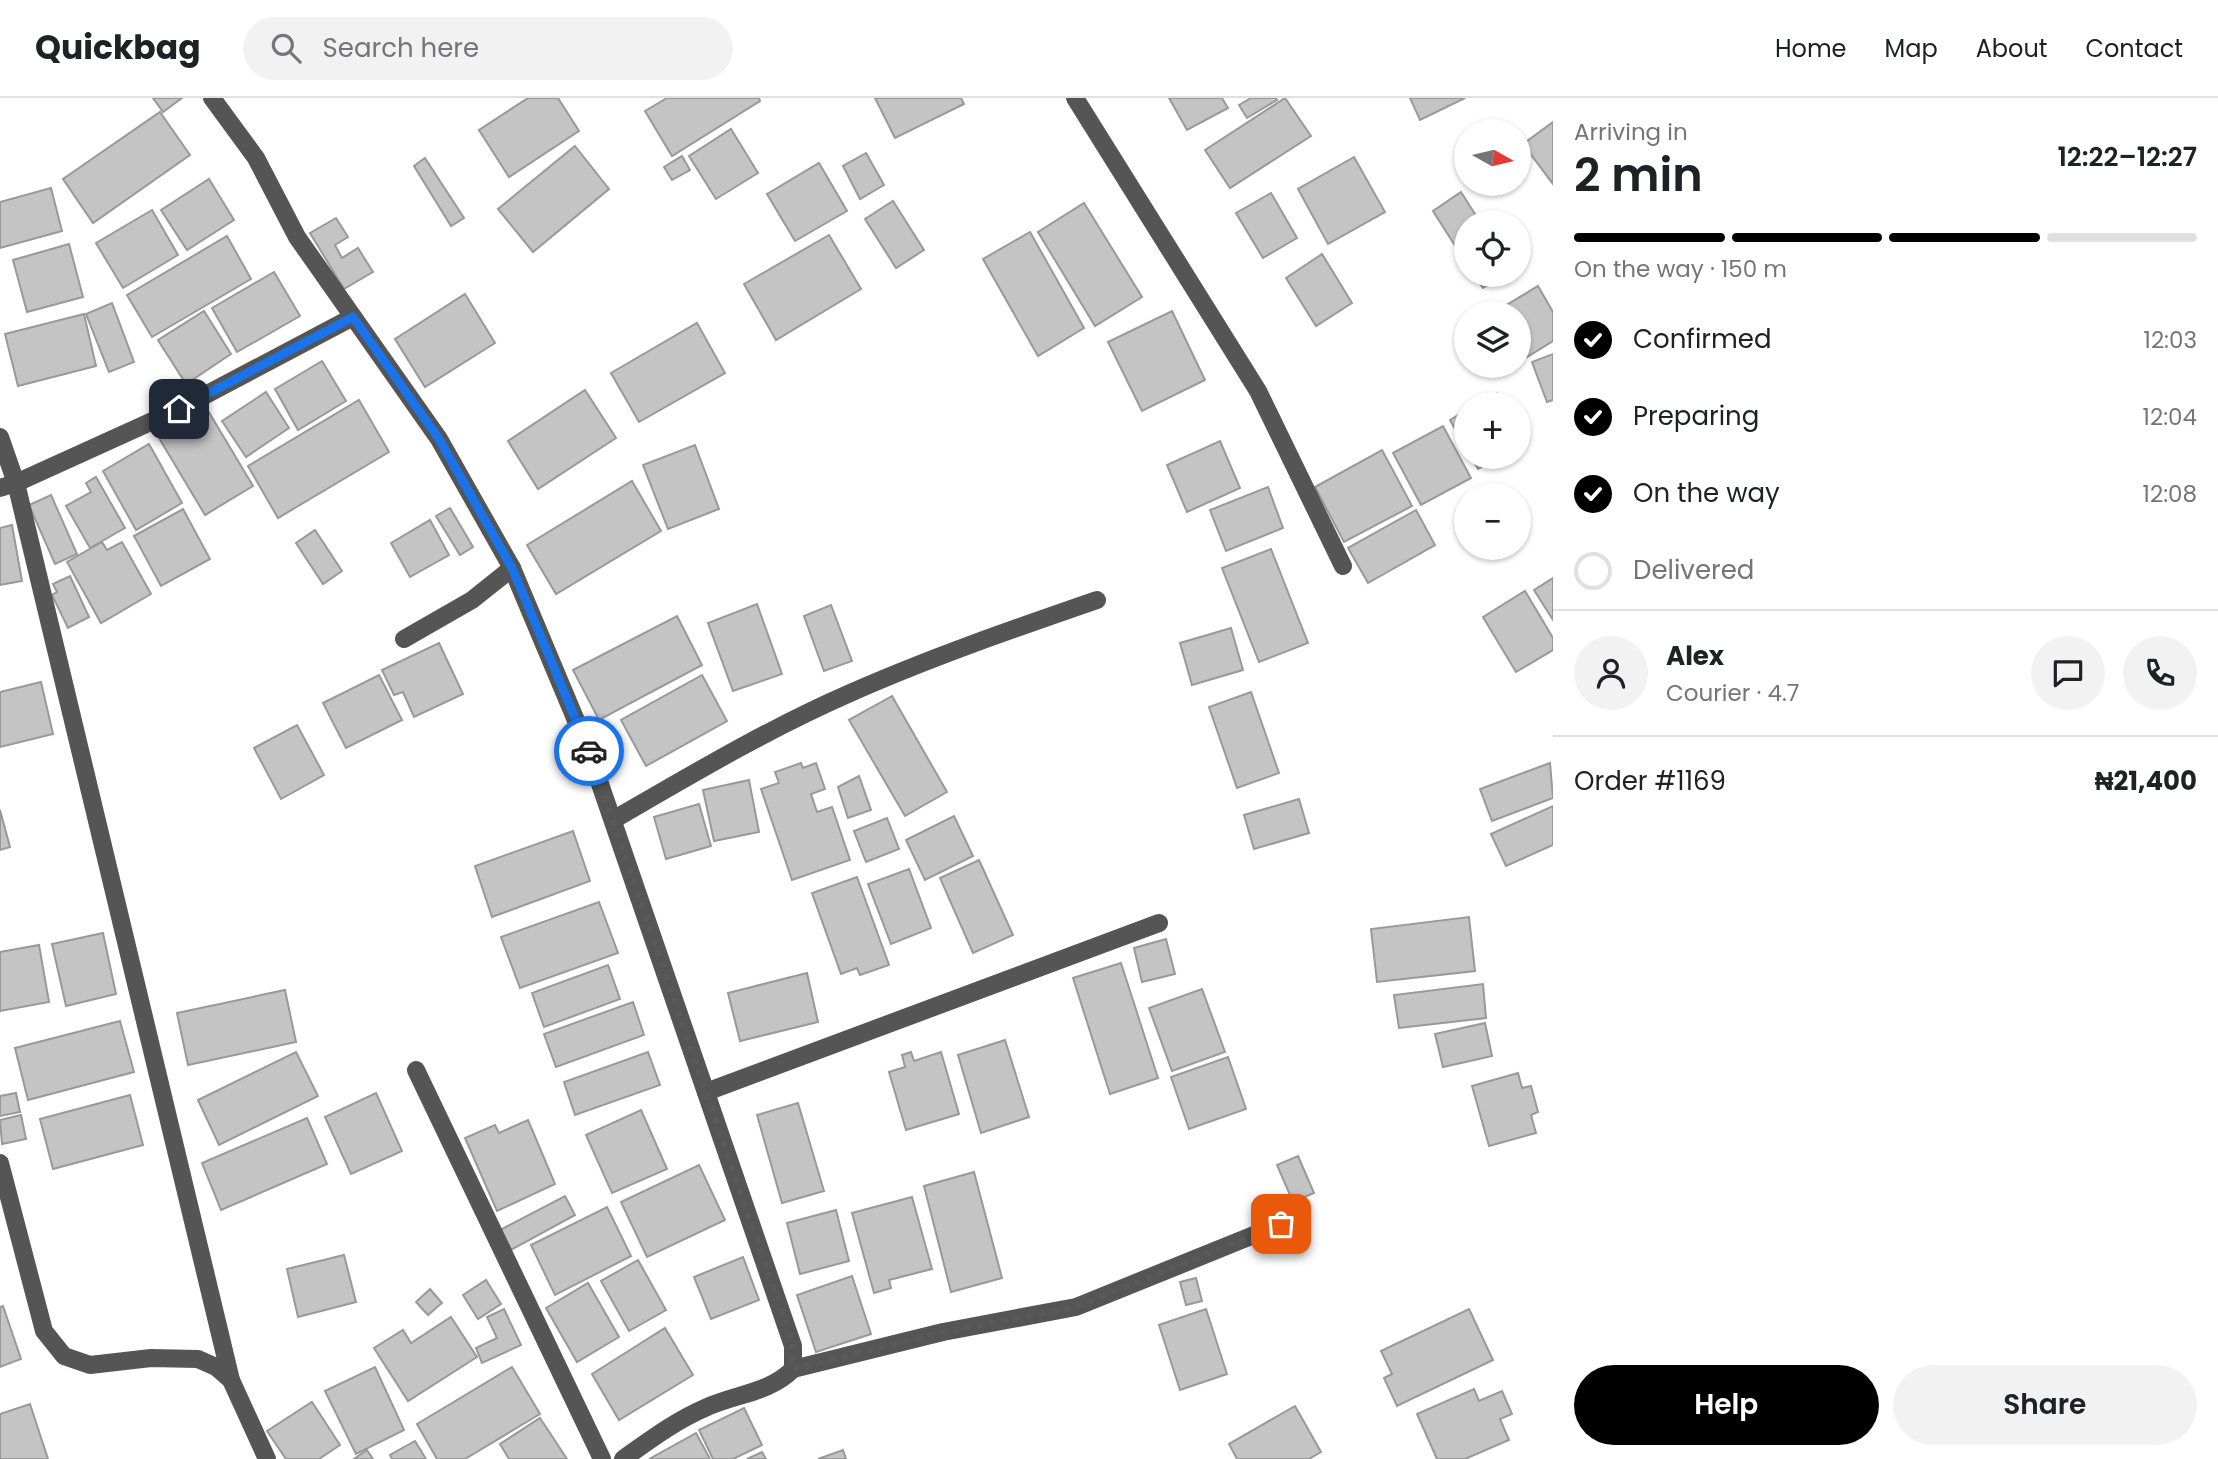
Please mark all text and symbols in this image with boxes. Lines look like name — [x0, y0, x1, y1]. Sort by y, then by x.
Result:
search box — [243, 17, 733, 80]
text: Quickbag — [35, 24, 201, 71]
icon: search — [267, 29, 305, 67]
text: Search here — [323, 30, 479, 66]
text: Home — [1775, 32, 1847, 65]
text: Map — [1885, 32, 1938, 65]
text: About — [1976, 32, 2047, 65]
text: Contact — [2085, 32, 2183, 65]
text: Arriving in — [1574, 116, 1688, 148]
north arrow — [1454, 119, 1531, 196]
map controls — [1454, 119, 1531, 560]
text: 12:22–12:27 — [2057, 139, 2197, 175]
text: 2 min — [1574, 143, 1703, 207]
button: locate — [1454, 210, 1531, 287]
text: On the way · 150 m — [1574, 253, 1787, 285]
button: layers — [1454, 301, 1531, 378]
icon: check — [1574, 321, 1612, 359]
text: Confirmed — [1633, 321, 1771, 357]
text: 12:03 — [2144, 324, 2197, 356]
pin — [149, 379, 209, 439]
icon: home — [160, 390, 198, 428]
button: + — [1454, 392, 1531, 469]
icon: check — [1574, 398, 1612, 436]
text: Preparing — [1633, 398, 1759, 434]
text: 12:04 — [2143, 401, 2197, 433]
icon: check — [1574, 475, 1612, 513]
text: On the way — [1633, 475, 1780, 511]
text: 12:08 — [2143, 478, 2197, 510]
button: − — [1454, 483, 1531, 560]
text: Delivered — [1633, 552, 1754, 588]
button: person — [1574, 636, 1648, 710]
button: chat — [2031, 636, 2105, 710]
button: phone — [2123, 636, 2197, 710]
text: Alex — [1666, 638, 1724, 674]
text: Courier · 4.7 — [1666, 677, 1799, 709]
courier — [554, 716, 624, 786]
icon: car — [570, 732, 608, 770]
text: Order #1169 — [1574, 763, 1726, 799]
text: ₦21,400 — [2095, 763, 2197, 799]
pin — [1251, 1194, 1311, 1254]
icon: bag — [1262, 1205, 1300, 1243]
button: Help — [1574, 1365, 1879, 1445]
button: Share — [1893, 1365, 2197, 1445]

